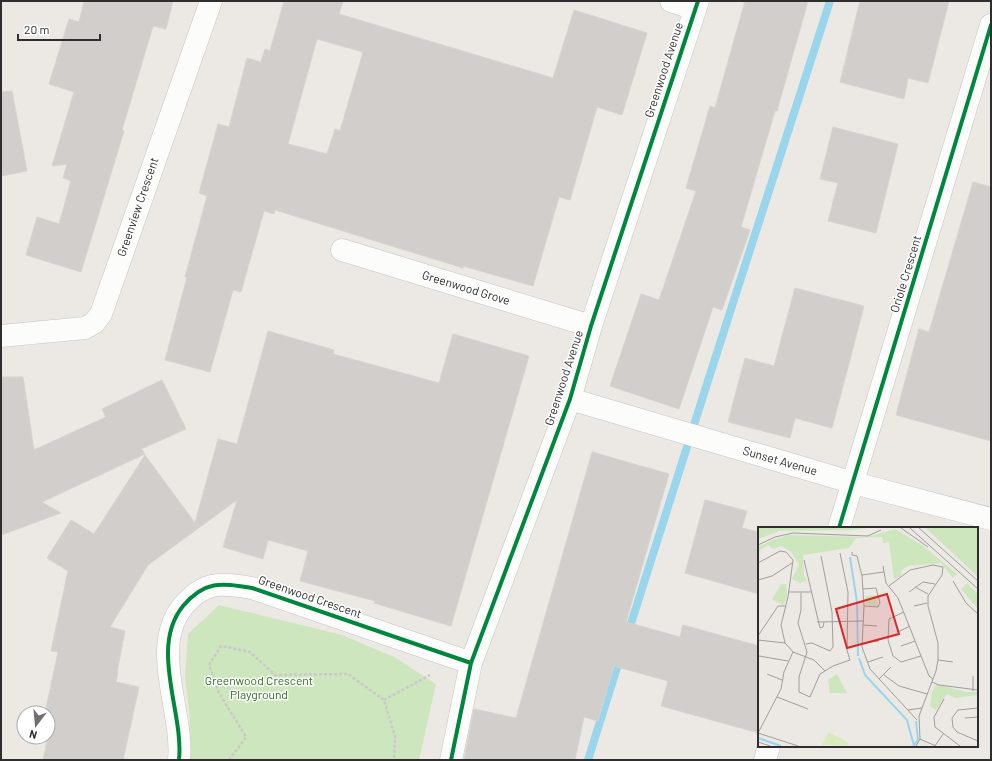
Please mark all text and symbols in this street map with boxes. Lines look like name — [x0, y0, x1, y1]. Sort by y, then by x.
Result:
scale bar — [18, 16, 100, 42]
street label: Greenwood Avenue — [641, 20, 685, 119]
text: 20 m — [24, 22, 50, 36]
street label: Greenview Crescent — [114, 155, 161, 258]
street label: Oriole Crescent — [887, 233, 923, 314]
street label: Greenwood Grove — [421, 267, 512, 307]
street label: Greenwood Avenue — [541, 328, 585, 427]
street label: Sunset Avenue — [741, 443, 819, 477]
inset map — [758, 527, 978, 747]
street label: Greenwood Crescent — [257, 572, 364, 620]
park label: Greenwood Crescent Playground — [205, 673, 313, 701]
north arrow — [16, 705, 56, 745]
text: N — [28, 728, 38, 742]

